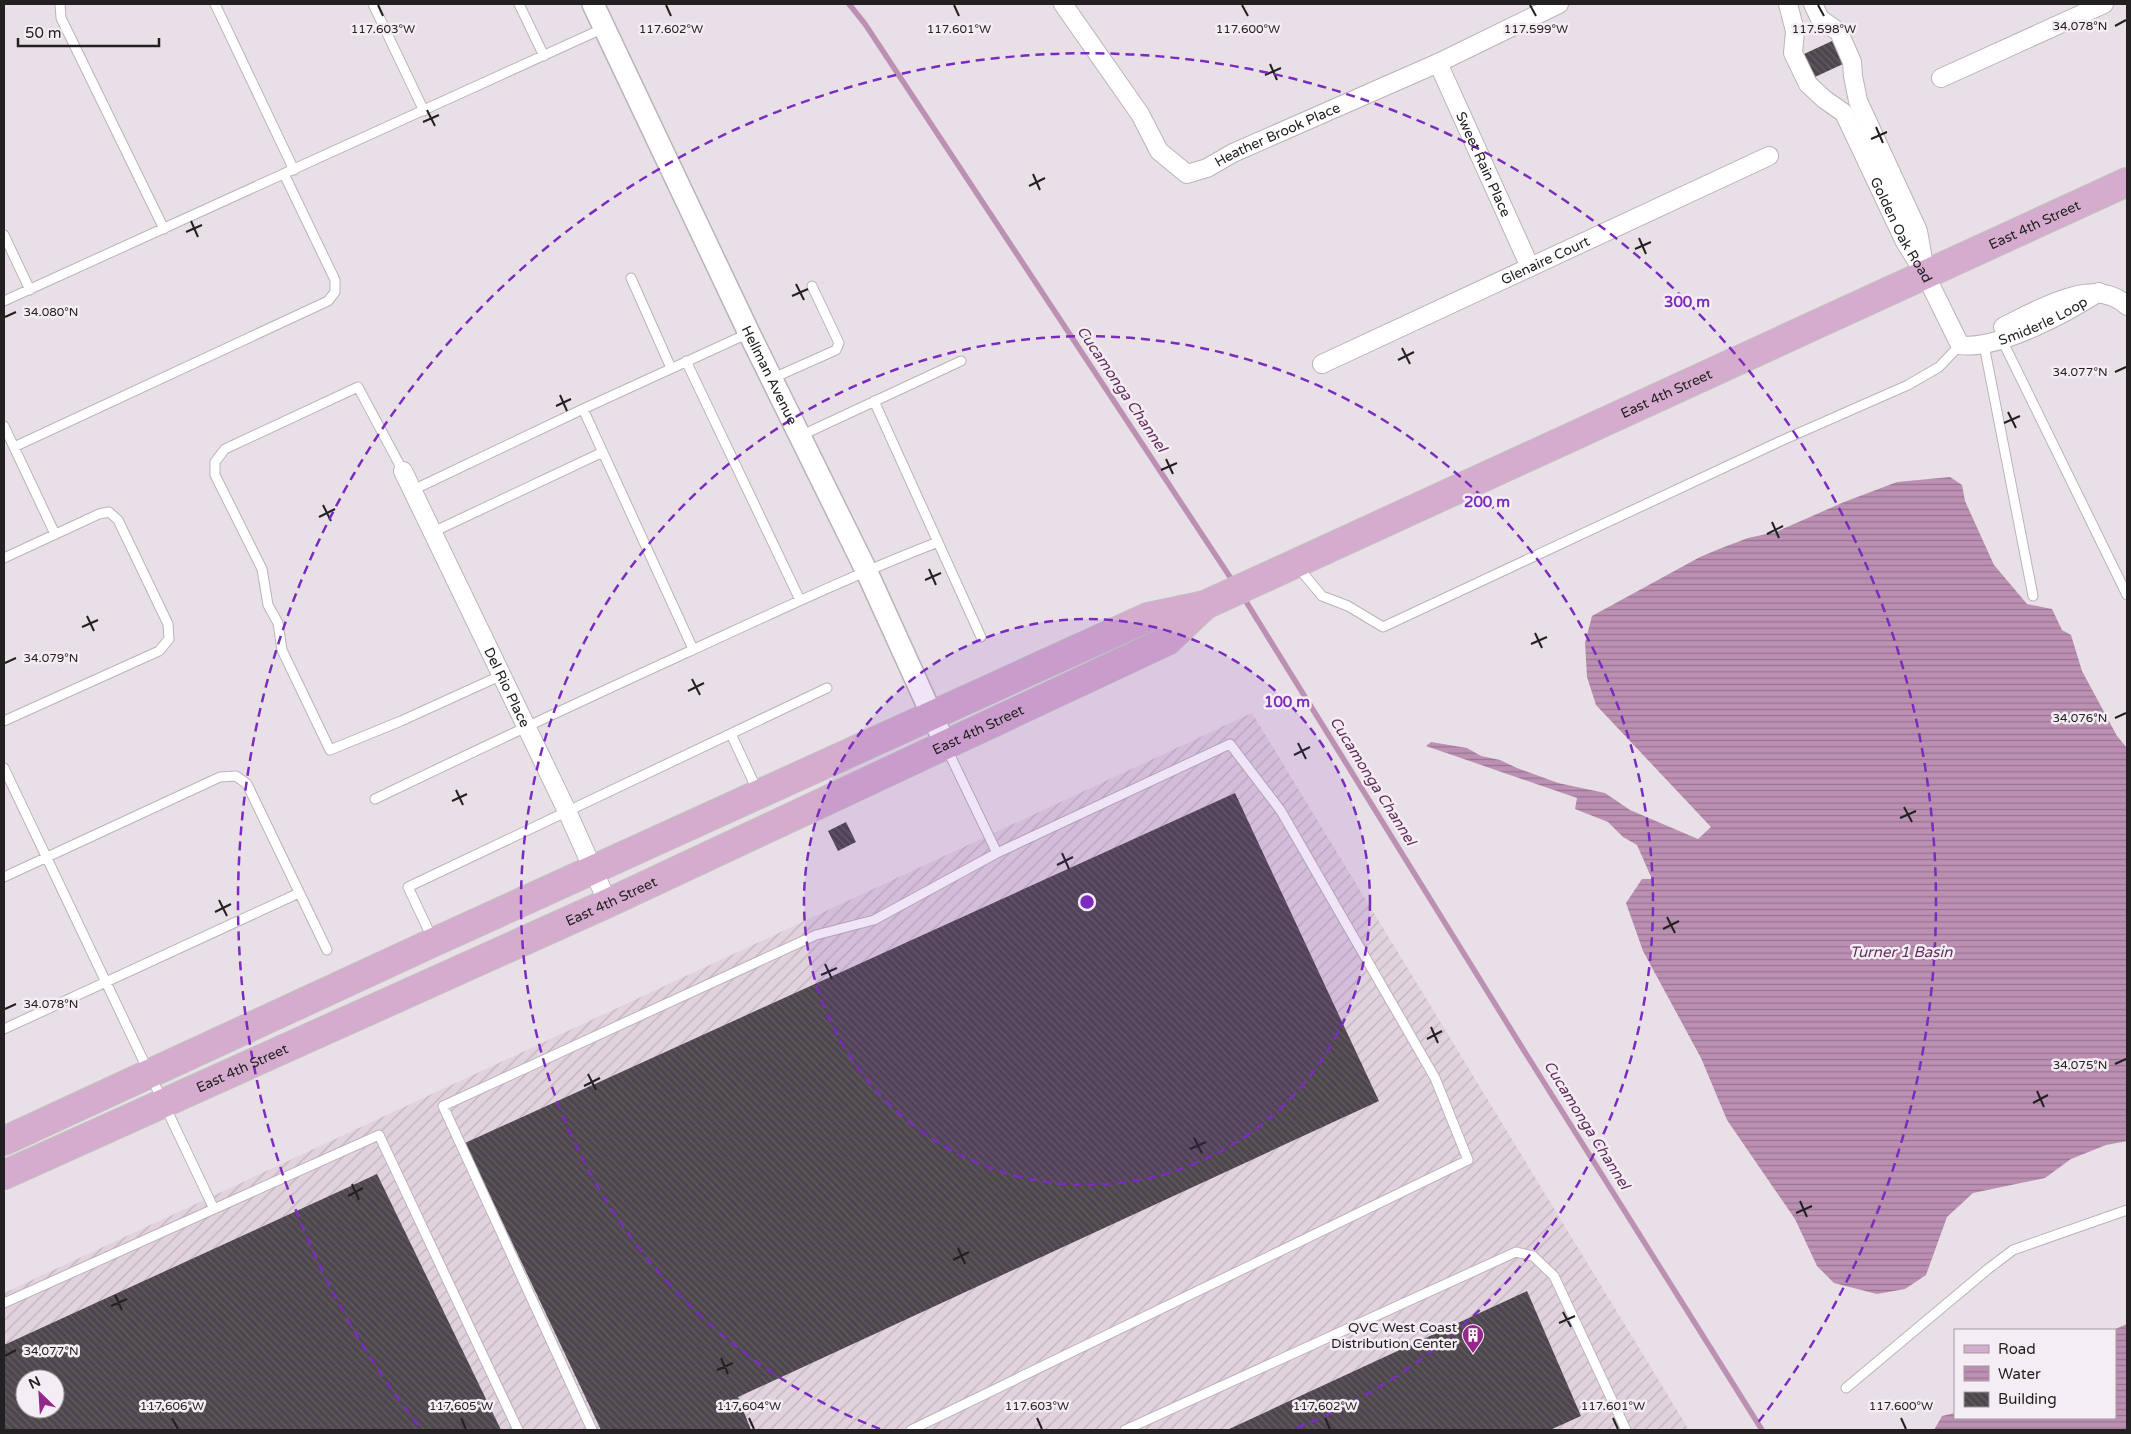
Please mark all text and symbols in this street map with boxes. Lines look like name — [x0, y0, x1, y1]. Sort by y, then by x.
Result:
scale bar — [18, 15, 159, 47]
text: 34.078°N — [2053, 19, 2107, 33]
text: 117.603°W — [351, 22, 415, 36]
text: 117.602°W — [639, 22, 703, 36]
text: 117.601°W — [927, 22, 991, 36]
text: 117.600°W — [1216, 22, 1280, 36]
text: 117.599°W — [1504, 22, 1568, 36]
text: 117.598°W — [1792, 22, 1856, 36]
text: 50 m — [25, 24, 62, 42]
street label: Heather Brook Place — [1211, 99, 1343, 170]
street label: Sweet Rain Place — [1453, 109, 1515, 220]
street label: Golden Oak Road — [1867, 174, 1936, 285]
street label: East 4th Street — [1986, 196, 2083, 253]
street label: Glenaire Court — [1498, 232, 1593, 288]
text: 300 m — [1664, 293, 1710, 311]
street label: Smiderle Loop — [1996, 293, 2091, 349]
text: 34.080°N — [24, 305, 78, 319]
street label: Hellman Avenue — [738, 323, 801, 427]
water label: Cucamonga Channel — [1073, 323, 1172, 457]
street label: East 4th Street — [1618, 365, 1715, 422]
text: 34.077°N — [2052, 365, 2108, 379]
text: 200 m — [1464, 493, 1510, 511]
street label: Del Rio Place — [481, 644, 534, 730]
text: 34.079°N — [24, 651, 78, 665]
text: 100 m — [1264, 693, 1310, 711]
street label: East 4th Street — [930, 701, 1027, 758]
text: 34.076°N — [2053, 711, 2107, 725]
water label: Cucamonga Channel — [1326, 713, 1421, 850]
street label: East 4th Street — [563, 873, 660, 930]
centre of rings — [1078, 893, 1096, 911]
water label: Turner 1 Basin — [1850, 943, 1953, 961]
text: 34.078°N — [24, 997, 78, 1011]
street label: East 4th Street — [193, 1040, 291, 1096]
water label: Cucamonga Channel — [1540, 1057, 1635, 1194]
text: 34.075°N — [2053, 1058, 2107, 1072]
place label: QVC West Coast Distribution Center — [1331, 1319, 1458, 1352]
building icon: QVC West Coast Distribution Center — [1461, 1323, 1485, 1354]
legend — [1954, 1329, 2116, 1419]
text: Road — [1998, 1340, 2036, 1358]
text: 34.077°N — [23, 1344, 79, 1358]
text: Water — [1998, 1365, 2041, 1383]
north arrow — [15, 1369, 65, 1419]
text: N — [26, 1373, 43, 1393]
text: Building — [1998, 1390, 2057, 1408]
text: 117.606°W — [140, 1399, 204, 1413]
text: 117.605°W — [429, 1399, 493, 1413]
text: 117.604°W — [717, 1399, 781, 1413]
text: 117.603°W — [1005, 1399, 1069, 1413]
text: 117.602°W — [1293, 1399, 1357, 1413]
text: 117.601°W — [1581, 1399, 1645, 1413]
text: 117.600°W — [1869, 1399, 1933, 1413]

